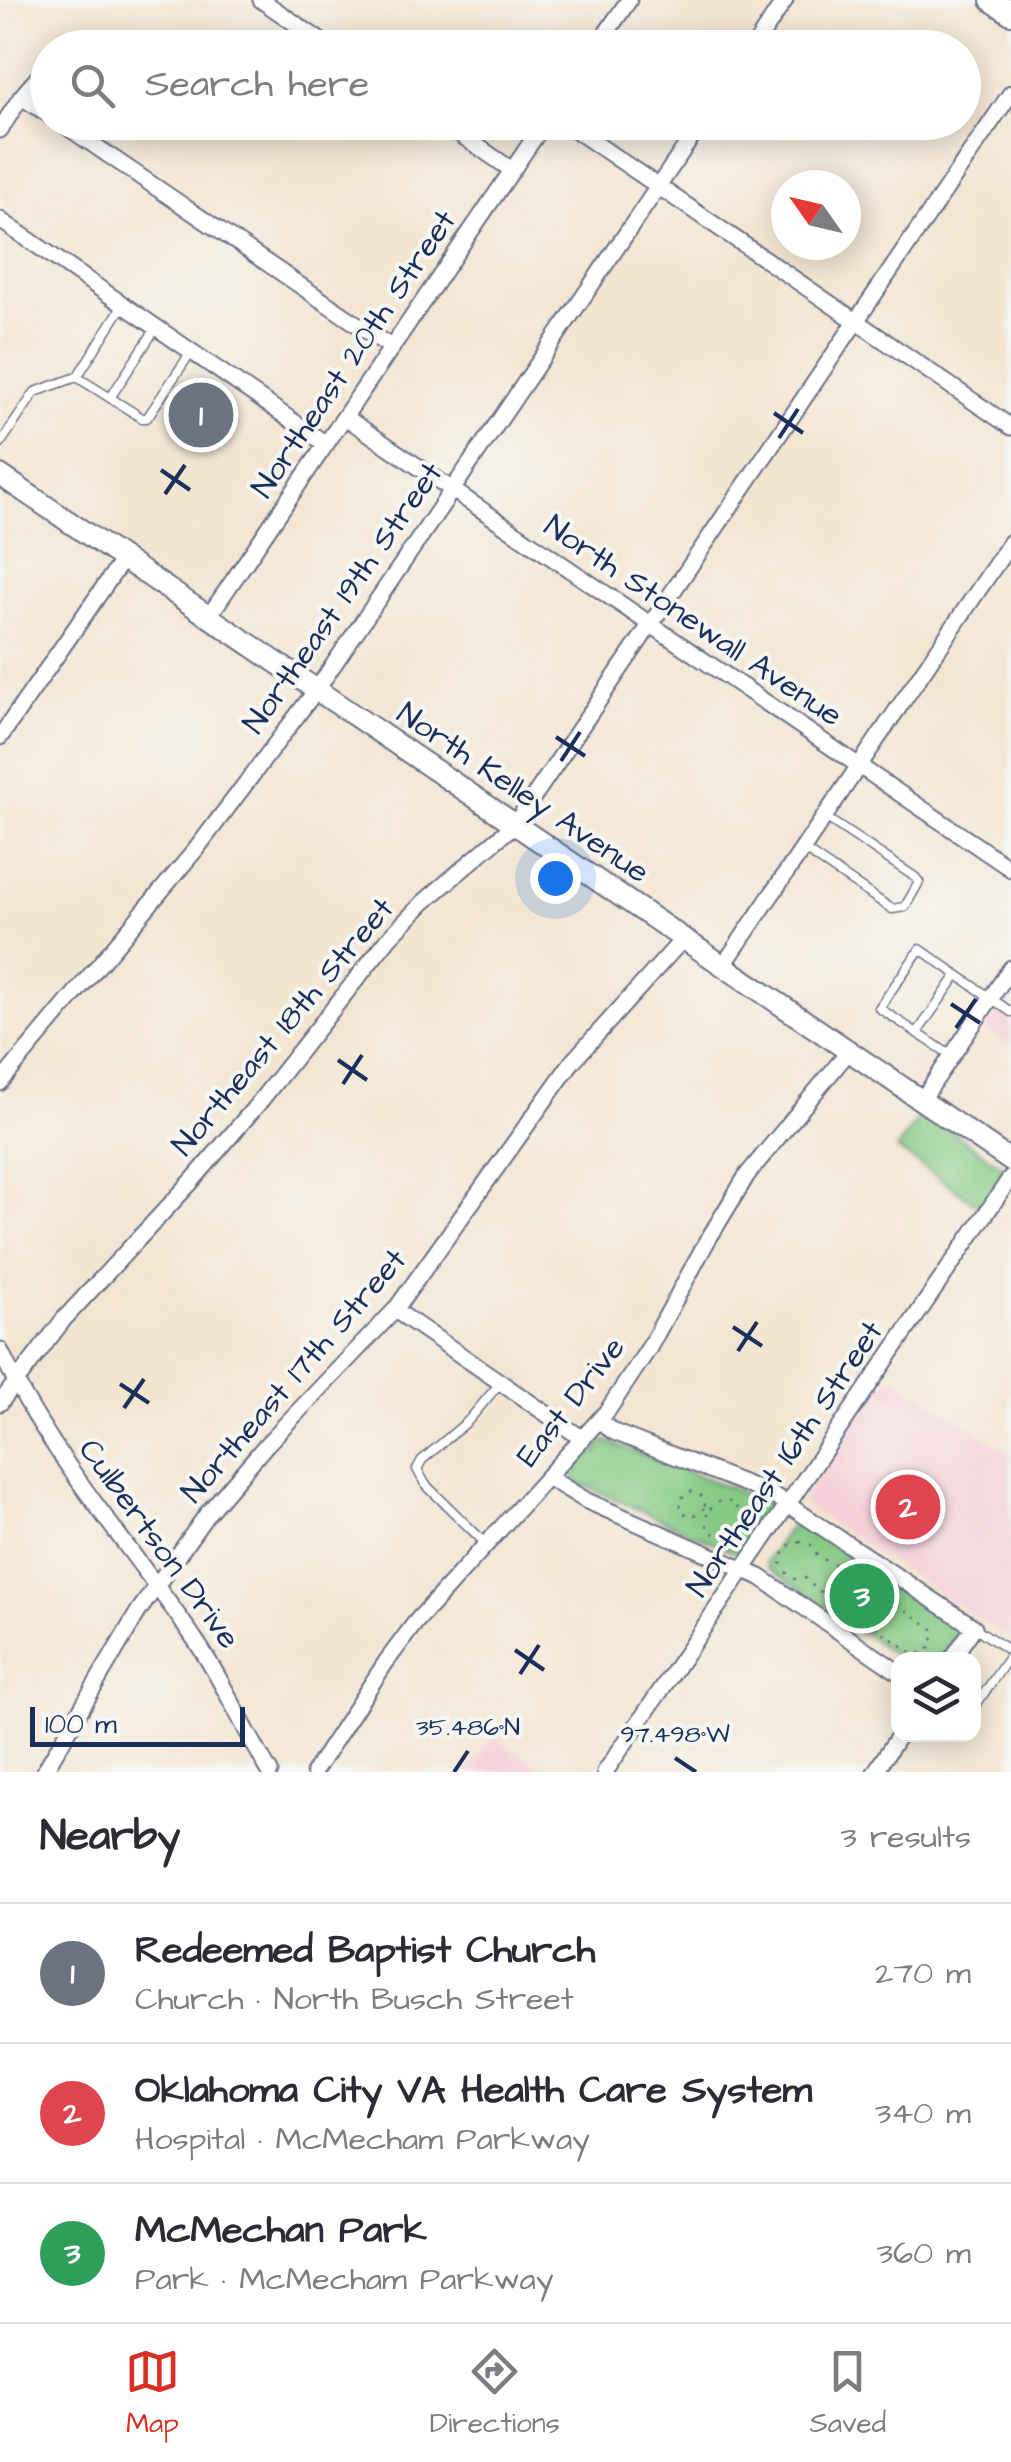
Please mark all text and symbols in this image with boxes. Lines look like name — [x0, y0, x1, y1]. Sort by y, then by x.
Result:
search box — [30, 30, 981, 140]
icon: search — [65, 58, 120, 113]
text: Search here — [145, 59, 369, 111]
north arrow — [771, 170, 861, 260]
street label: Northeast 20th Street — [241, 201, 467, 507]
pin: 1 — [168, 378, 234, 452]
street label: Northeast 19th Street — [232, 453, 454, 743]
street label: North Stonewall Avenue — [535, 504, 851, 738]
street label: North Kelley Avenue — [388, 692, 658, 894]
your location — [530, 853, 581, 904]
street label: Northeast 18th Street — [161, 888, 405, 1166]
street label: Northeast 17th Street — [171, 1239, 417, 1513]
street label: Northeast 16th Street — [676, 1312, 894, 1606]
street label: East Drive — [506, 1327, 636, 1477]
street label: Culbertson Drive — [67, 1430, 251, 1658]
pin: 2 — [876, 1470, 940, 1544]
pin: 3 — [830, 1558, 894, 1634]
map controls — [891, 1652, 981, 1742]
button: layers — [891, 1652, 981, 1742]
scale bar — [30, 1702, 245, 1746]
text: 100 m — [45, 1705, 117, 1744]
text: 35.486°N — [416, 1710, 520, 1745]
text: 97.498°W — [620, 1717, 730, 1752]
text: Nearby — [40, 1808, 180, 1866]
text: 3 results — [841, 1815, 971, 1860]
text: Redeemed Baptist Church — [135, 1925, 595, 1977]
text: 1 — [70, 1951, 75, 1996]
text: 270 m — [875, 1951, 971, 1996]
text: Church · North Busch Street — [135, 1977, 574, 2022]
text: Oklahoma City VA Health Care System — [135, 2065, 812, 2117]
text: 2 — [63, 2091, 82, 2136]
text: 340 m — [875, 2091, 971, 2136]
text: Hospital · McMecham Parkway — [135, 2117, 590, 2162]
text: McMechan Park — [135, 2205, 427, 2257]
text: 3 — [64, 2231, 81, 2276]
text: 360 m — [877, 2231, 971, 2276]
text: Park · McMecham Parkway — [135, 2257, 553, 2302]
tab: Map — [125, 2344, 180, 2443]
tab: Directions — [430, 2344, 560, 2443]
tab: Saved — [810, 2344, 886, 2443]

